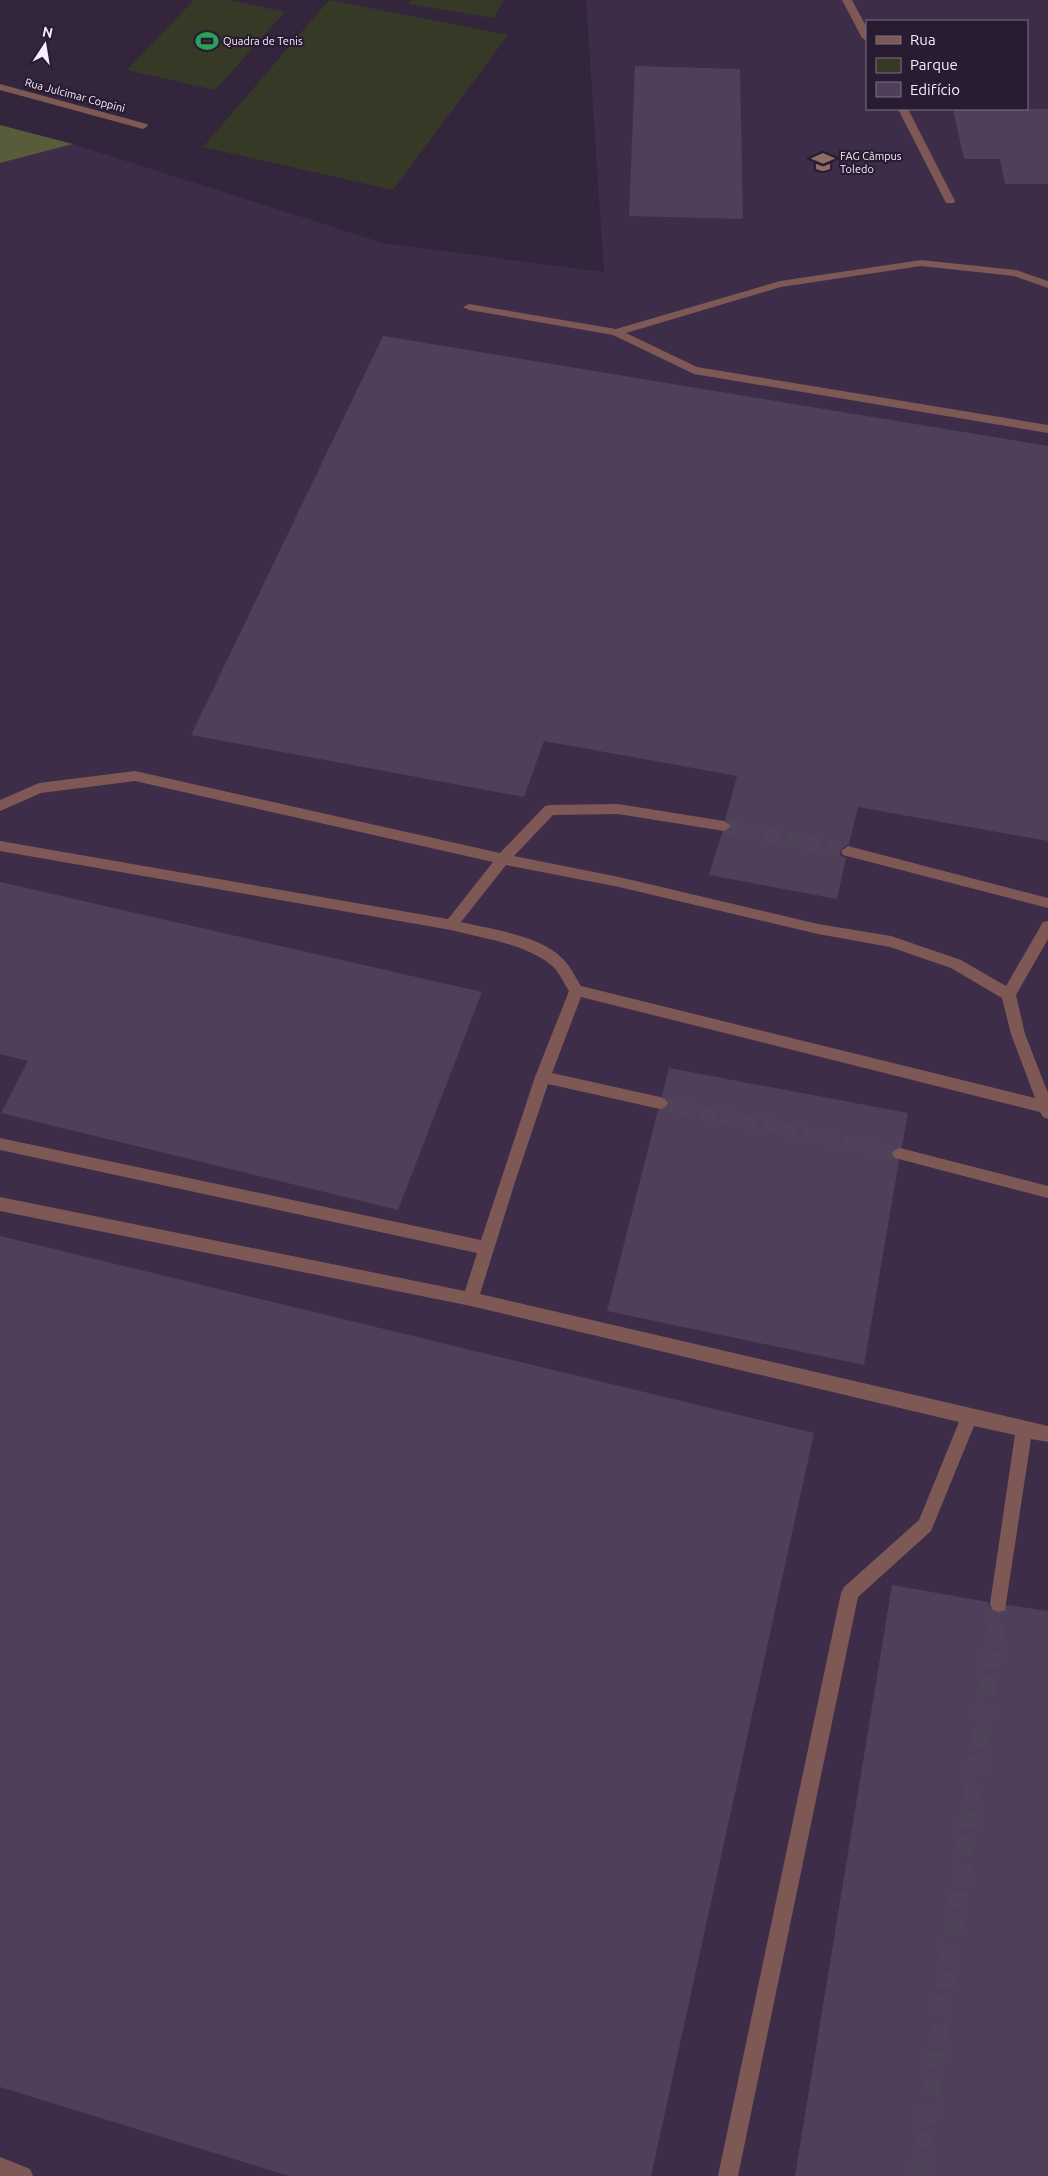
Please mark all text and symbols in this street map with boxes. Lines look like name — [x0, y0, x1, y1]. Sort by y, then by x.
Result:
north arrow — [20, 20, 70, 70]
legend — [866, 20, 1028, 110]
text: N — [41, 23, 54, 41]
sports icon: Quadra de Tenis — [194, 28, 220, 54]
text: Rua — [910, 31, 936, 48]
place label: Quadra de Tenis — [223, 35, 303, 47]
text: Parque — [910, 56, 958, 73]
street label: Rua Julcimar Coppini — [24, 76, 126, 114]
text: Edifício — [910, 81, 960, 98]
school or university icon: FAG Câmpus Toledo — [810, 149, 836, 175]
place label: FAG Câmpus Toledo — [840, 150, 902, 175]

